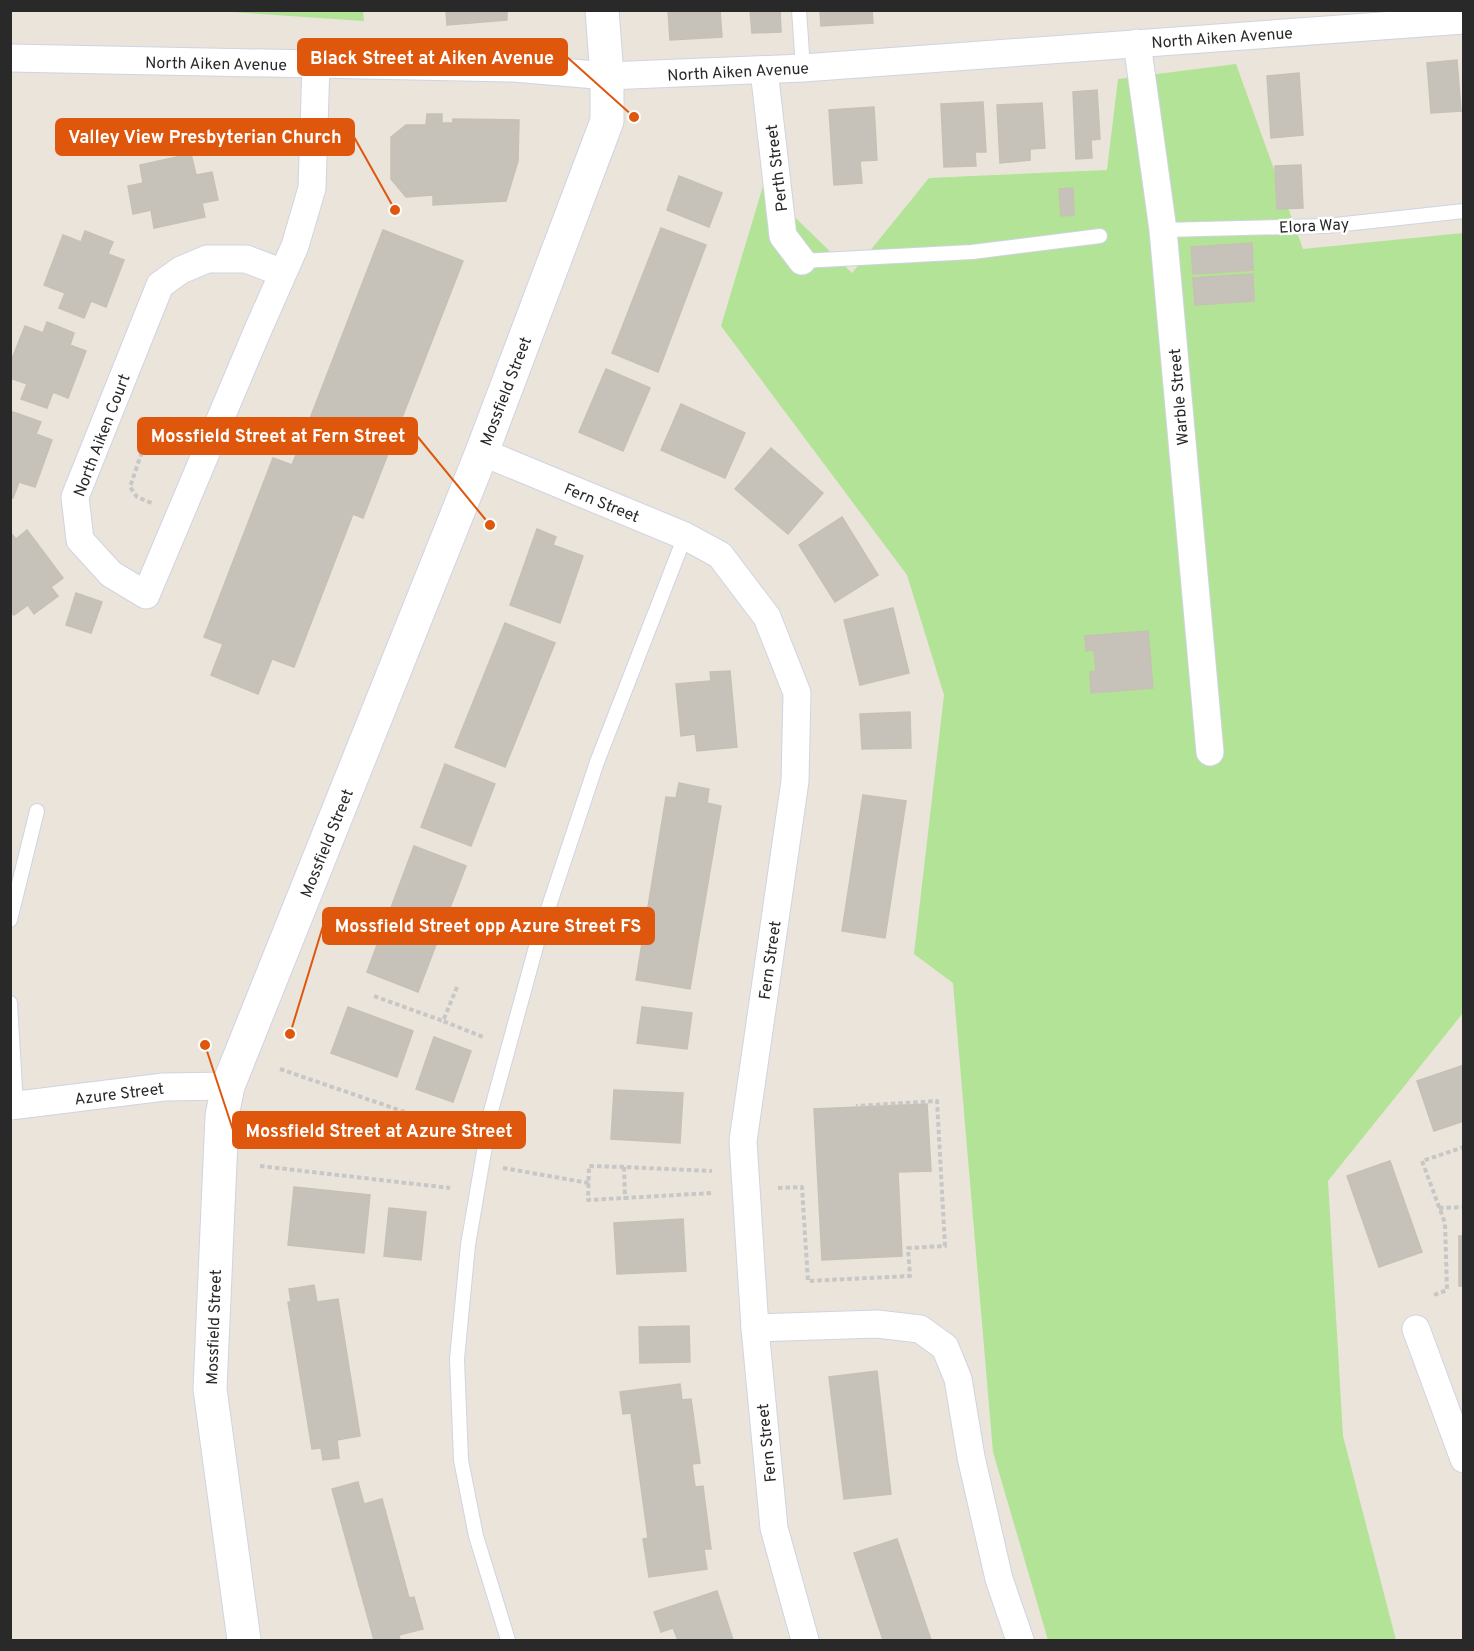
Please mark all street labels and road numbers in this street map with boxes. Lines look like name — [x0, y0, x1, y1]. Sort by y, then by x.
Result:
street label: North Aiken Avenue — [1151, 24, 1294, 54]
street label: North Aiken Avenue — [145, 54, 287, 76]
street label: North Aiken Avenue — [667, 59, 809, 87]
street label: Perth Street — [763, 123, 793, 213]
street label: Elora Way — [1278, 215, 1350, 239]
street label: Mossfield Street — [477, 334, 537, 449]
street label: Warble Street — [1166, 347, 1194, 446]
street label: North Aiken Court — [70, 371, 135, 500]
street label: Fern Street — [561, 480, 642, 528]
street label: Mossfield Street — [297, 786, 359, 901]
street label: Fern Street — [756, 920, 786, 1001]
street label: Azure Street — [73, 1080, 165, 1110]
street label: Mossfield Street — [203, 1269, 227, 1385]
street label: Fern Street — [754, 1402, 782, 1483]

